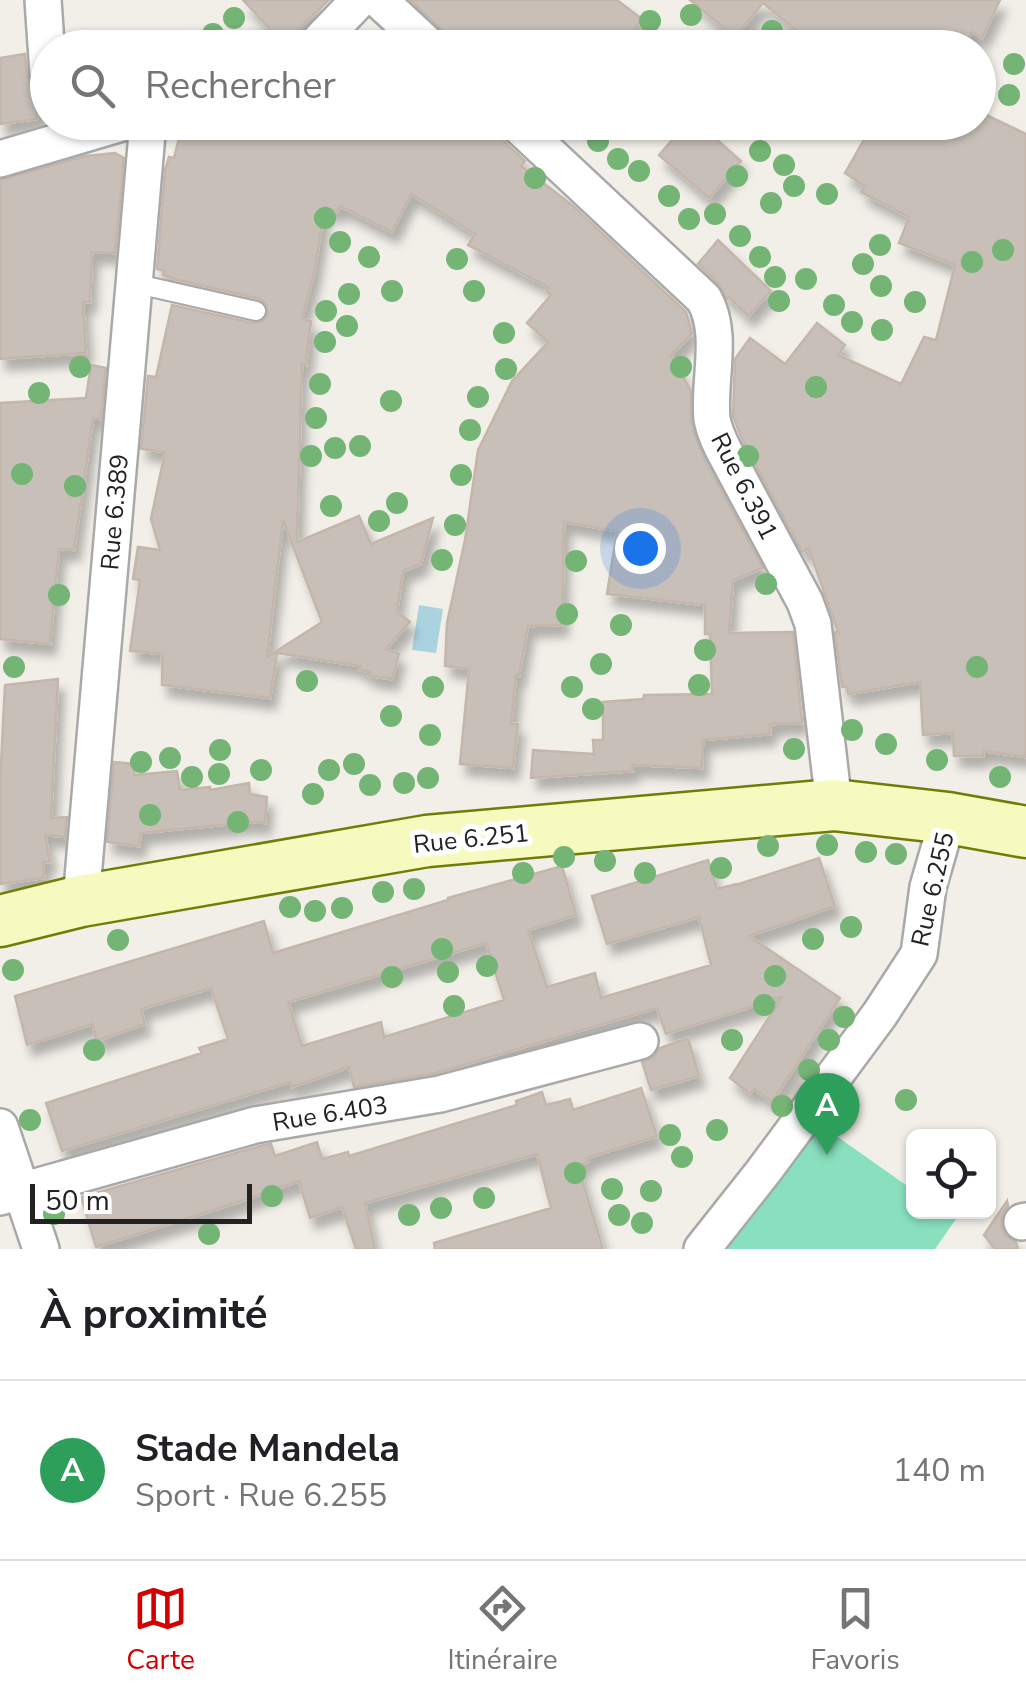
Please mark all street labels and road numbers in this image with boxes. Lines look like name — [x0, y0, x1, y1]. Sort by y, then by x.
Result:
street label: Rue 6.391 — [703, 427, 786, 546]
street label: Rue 6.389 — [93, 453, 137, 571]
street label: Rue 6.251 — [412, 816, 531, 862]
street label: Rue 6.255 — [903, 829, 963, 950]
street label: Rue 6.403 — [270, 1088, 390, 1140]

